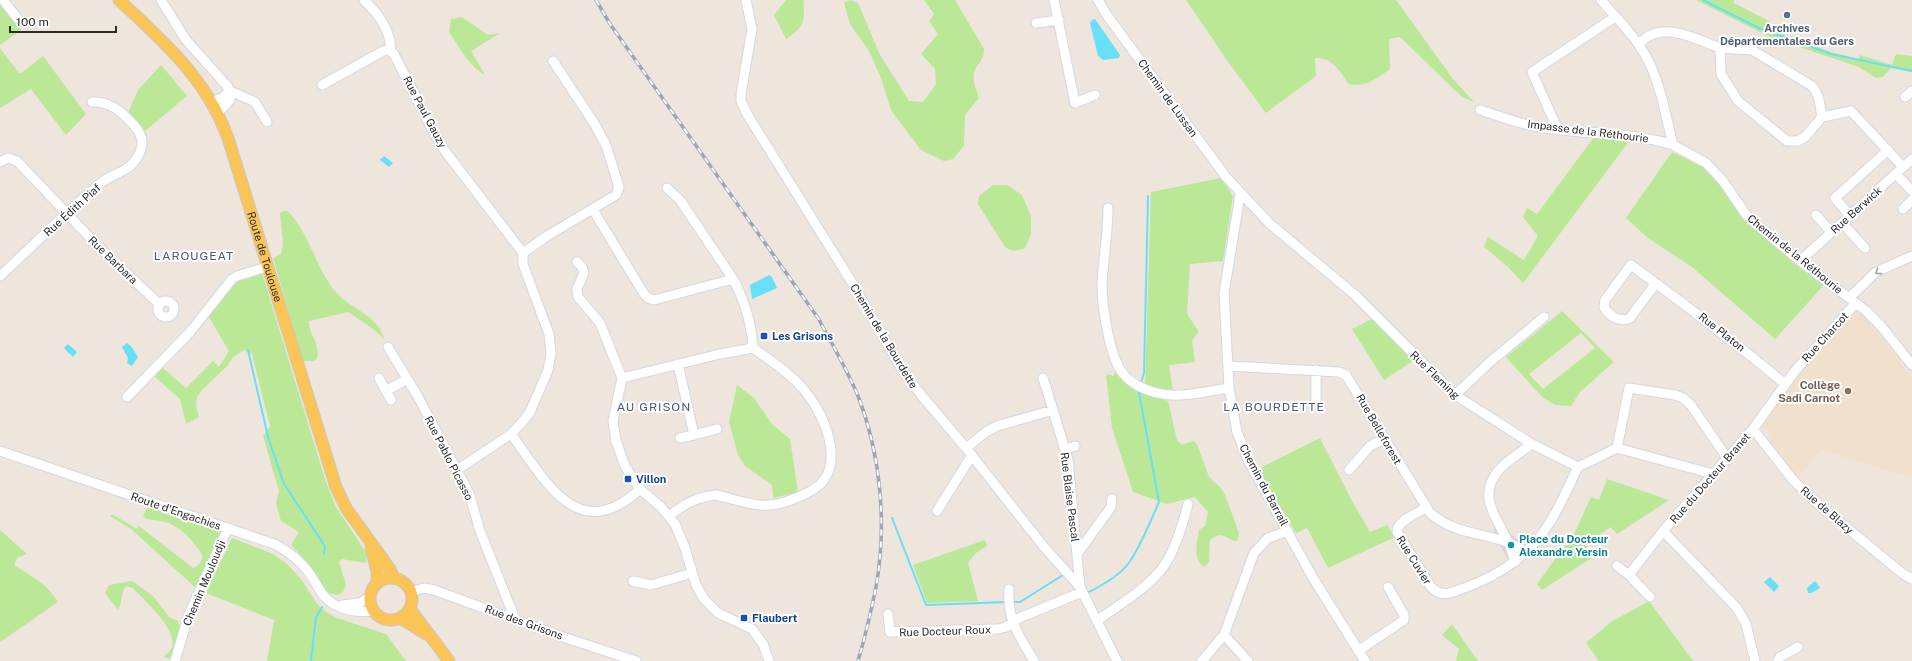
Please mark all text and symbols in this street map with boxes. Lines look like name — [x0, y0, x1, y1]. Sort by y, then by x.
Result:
scale bar — [10, 8, 116, 34]
marker: Archives Départementales du Gers — [1782, 10, 1792, 20]
text: 100 m — [16, 15, 49, 29]
place label: Archives Départementales du Gers — [1720, 22, 1854, 47]
street label: Chemin de Lussan — [1136, 57, 1200, 139]
street label: Rue Paul Gauzy — [401, 74, 449, 150]
street label: Impasse de la Réthourie — [1527, 118, 1649, 144]
street label: Rue Édith Piaf — [41, 180, 103, 239]
street label: Rue Berwick — [1828, 184, 1884, 236]
street label: Route de Toulouse — [245, 210, 284, 303]
street label: Chemin de la Réthourie — [1745, 212, 1845, 296]
street label: Rue Barbara — [86, 234, 140, 286]
district label: LAROUGEAT — [154, 249, 234, 263]
one-way arrow — [1875, 267, 1882, 274]
street label: Chemin de la Bourdette — [848, 282, 920, 390]
street label: Rue Platon — [1696, 310, 1748, 354]
street label: Rue Charcot — [1799, 310, 1851, 364]
place label: Les Grisons — [772, 330, 833, 342]
marker: Les Grisons — [759, 331, 769, 341]
street label: Rue Fleming — [1408, 348, 1462, 402]
place label: Collège Sadi Carnot — [1778, 379, 1840, 404]
marker: Collège Sadi Carnot — [1843, 386, 1853, 396]
street label: Rue Belleforest — [1354, 392, 1404, 466]
district label: AU GRISON — [617, 400, 691, 414]
district label: LA BOURDETTE — [1223, 400, 1325, 414]
street label: Rue Pablo Picasso — [423, 414, 475, 502]
street label: Rue du Docteur Branet — [1668, 430, 1752, 526]
street label: Chemin du Barrail — [1237, 442, 1291, 528]
street label: Rue Blaise Pascal — [1059, 451, 1081, 543]
place label: Villon — [636, 473, 666, 485]
marker: Villon — [623, 474, 633, 484]
street label: Rue de Blazy — [1798, 484, 1856, 536]
street label: Route d'Engachies — [129, 490, 223, 532]
street label: Rue Cuvier — [1394, 533, 1434, 587]
place label: Place du Docteur Alexandre Yersin — [1519, 533, 1609, 558]
street label: Chemin Mouloudji — [181, 538, 227, 628]
marker: Place du Docteur Alexandre Yersin — [1506, 540, 1516, 550]
street label: Rue des Grisons — [483, 602, 565, 642]
place label: Flaubert — [752, 612, 798, 624]
marker: Flaubert — [739, 613, 749, 623]
street label: Rue Docteur Roux — [899, 623, 991, 639]

